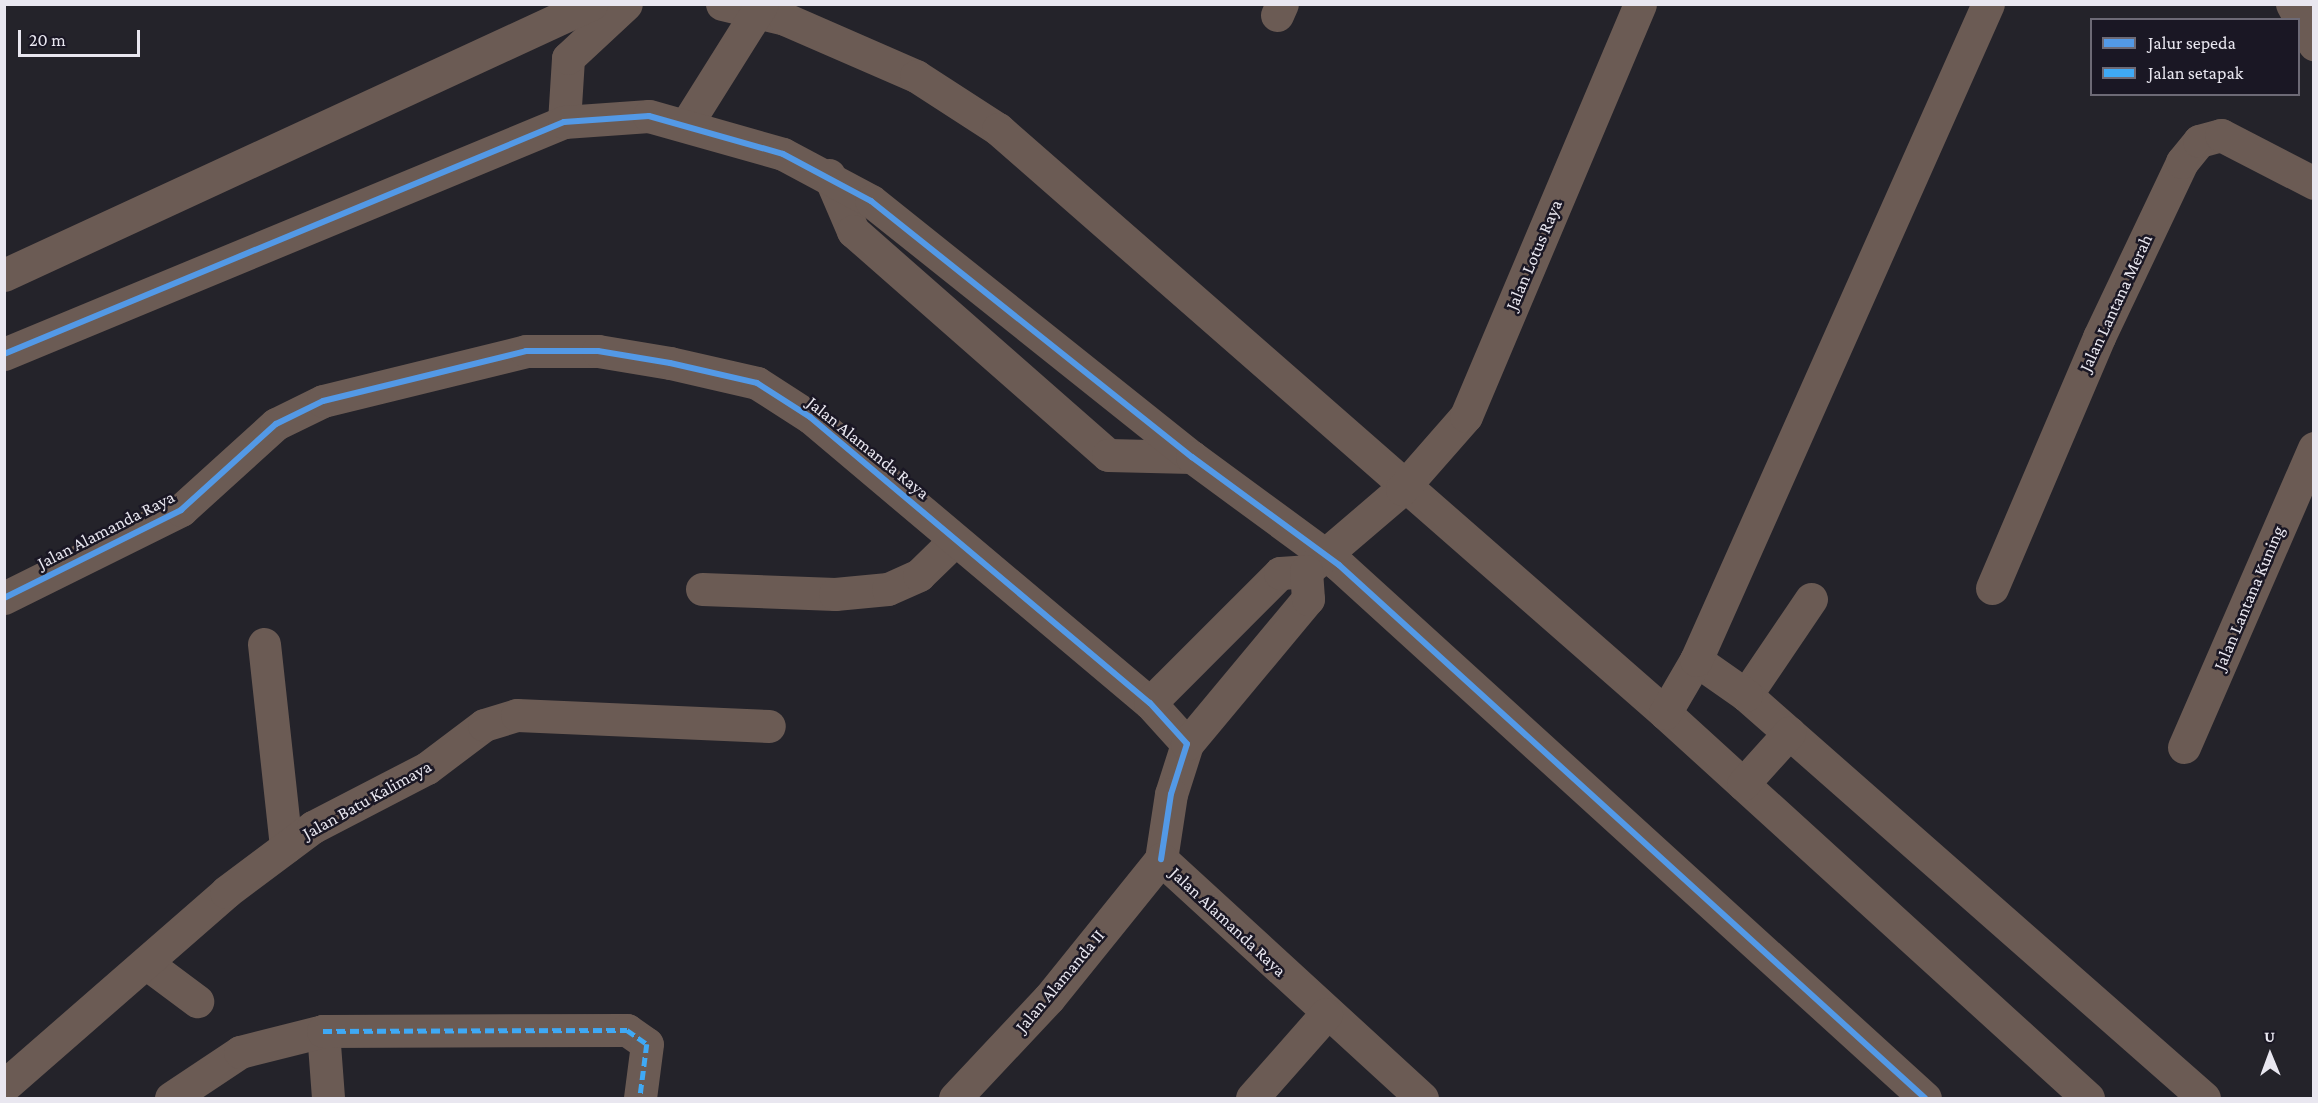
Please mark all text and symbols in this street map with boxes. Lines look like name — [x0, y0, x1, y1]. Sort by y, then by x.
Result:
scale bar — [21, 18, 142, 56]
legend — [2090, 18, 2300, 96]
text: 20 m — [29, 30, 66, 50]
text: Jalur sepeda — [2148, 33, 2236, 53]
text: Jalan setapak — [2148, 63, 2243, 83]
street label: Jalan Lotus Raya — [1501, 196, 1567, 314]
street label: Jalan Lantana Merah — [2075, 231, 2157, 375]
street label: Jalan Alamanda Raya — [802, 392, 934, 504]
street label: Jalan Alamanda Raya — [34, 486, 178, 574]
street label: Jalan Lantana Kuning — [2209, 523, 2289, 673]
street label: Jalan Batu Kalimaya — [299, 756, 435, 844]
street label: Jalan Alamanda Raya — [1165, 863, 1291, 981]
street label: Jalan Alamanda II — [1011, 925, 1109, 1037]
north arrow — [2240, 1025, 2300, 1085]
text: U — [2264, 1028, 2275, 1045]

